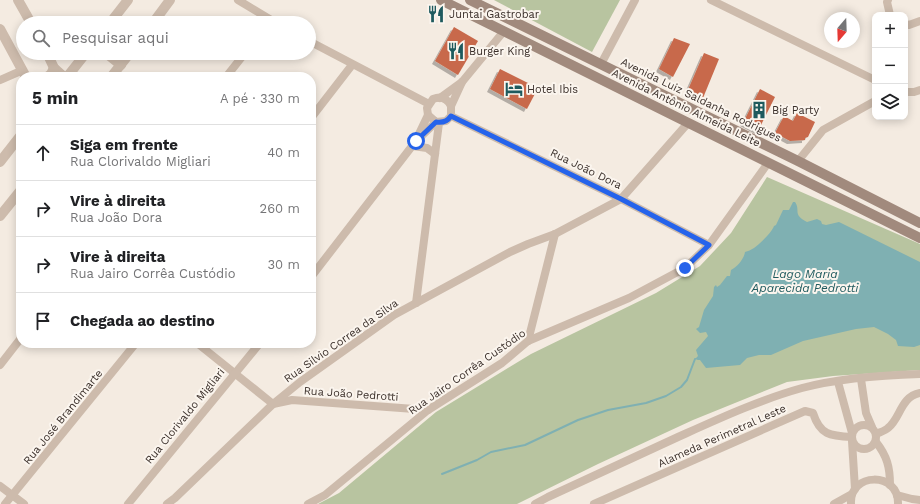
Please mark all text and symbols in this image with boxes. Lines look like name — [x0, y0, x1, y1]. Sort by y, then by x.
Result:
restaurant icon: Juntai Gastrobar — [426, 4, 446, 24]
place label: Juntai Gastrobar — [449, 8, 540, 21]
north arrow — [824, 12, 860, 48]
map controls — [872, 12, 908, 120]
button: + — [872, 12, 908, 48]
search box — [16, 16, 316, 60]
icon: search — [30, 27, 52, 49]
text: Pesquisar aqui — [62, 29, 169, 47]
restaurant icon: Burger King — [446, 41, 466, 61]
place label: Burger King — [469, 45, 530, 58]
button: − — [872, 48, 908, 84]
street label: Avenida Luiz Saldanha Rodrigues — [619, 55, 784, 145]
street label: Avenida Antônio Almeida Leite — [610, 66, 762, 150]
hotel icon: Hotel Ibis — [504, 79, 524, 99]
place label: Hotel Ibis — [527, 83, 578, 96]
button: layers — [872, 84, 908, 120]
text: 5 min — [32, 88, 78, 108]
text: A pé · 330 m — [220, 91, 300, 106]
building icon: Big Party — [749, 100, 769, 120]
place label: Big Party — [772, 104, 819, 117]
route start — [407, 132, 425, 150]
text: Siga em frente — [70, 136, 178, 154]
icon: ahead — [32, 142, 54, 164]
text: 40 m — [267, 145, 300, 160]
street label: Rua João Dora — [548, 146, 624, 192]
text: Rua Clorivaldo Migliari — [70, 154, 211, 169]
text: Vire à direita — [70, 192, 165, 210]
icon: right — [32, 198, 54, 220]
text: 260 m — [260, 201, 300, 216]
text: Rua João Dora — [70, 210, 162, 225]
text: Vire à direita — [70, 248, 165, 266]
icon: right — [32, 254, 54, 276]
text: 30 m — [268, 257, 300, 272]
route end — [676, 259, 694, 277]
text: Rua Jairo Corrêa Custódio — [70, 266, 236, 281]
water label: Lago Maria Aparecida Pedrotti — [751, 267, 859, 295]
street label: Rua Silvio Correa da Silva — [281, 297, 401, 385]
icon: arrive — [32, 310, 54, 332]
text: Chegada ao destino — [70, 312, 215, 330]
street label: Rua Jairo Corrêa Custódio — [406, 327, 528, 417]
street label: Rua Clorivaldo Migliari — [142, 366, 228, 466]
street label: Rua José Brandimarte — [21, 367, 105, 467]
street label: Rua João Pedrotti — [303, 384, 399, 404]
street label: Alameda Perimetral Leste — [656, 402, 788, 470]

